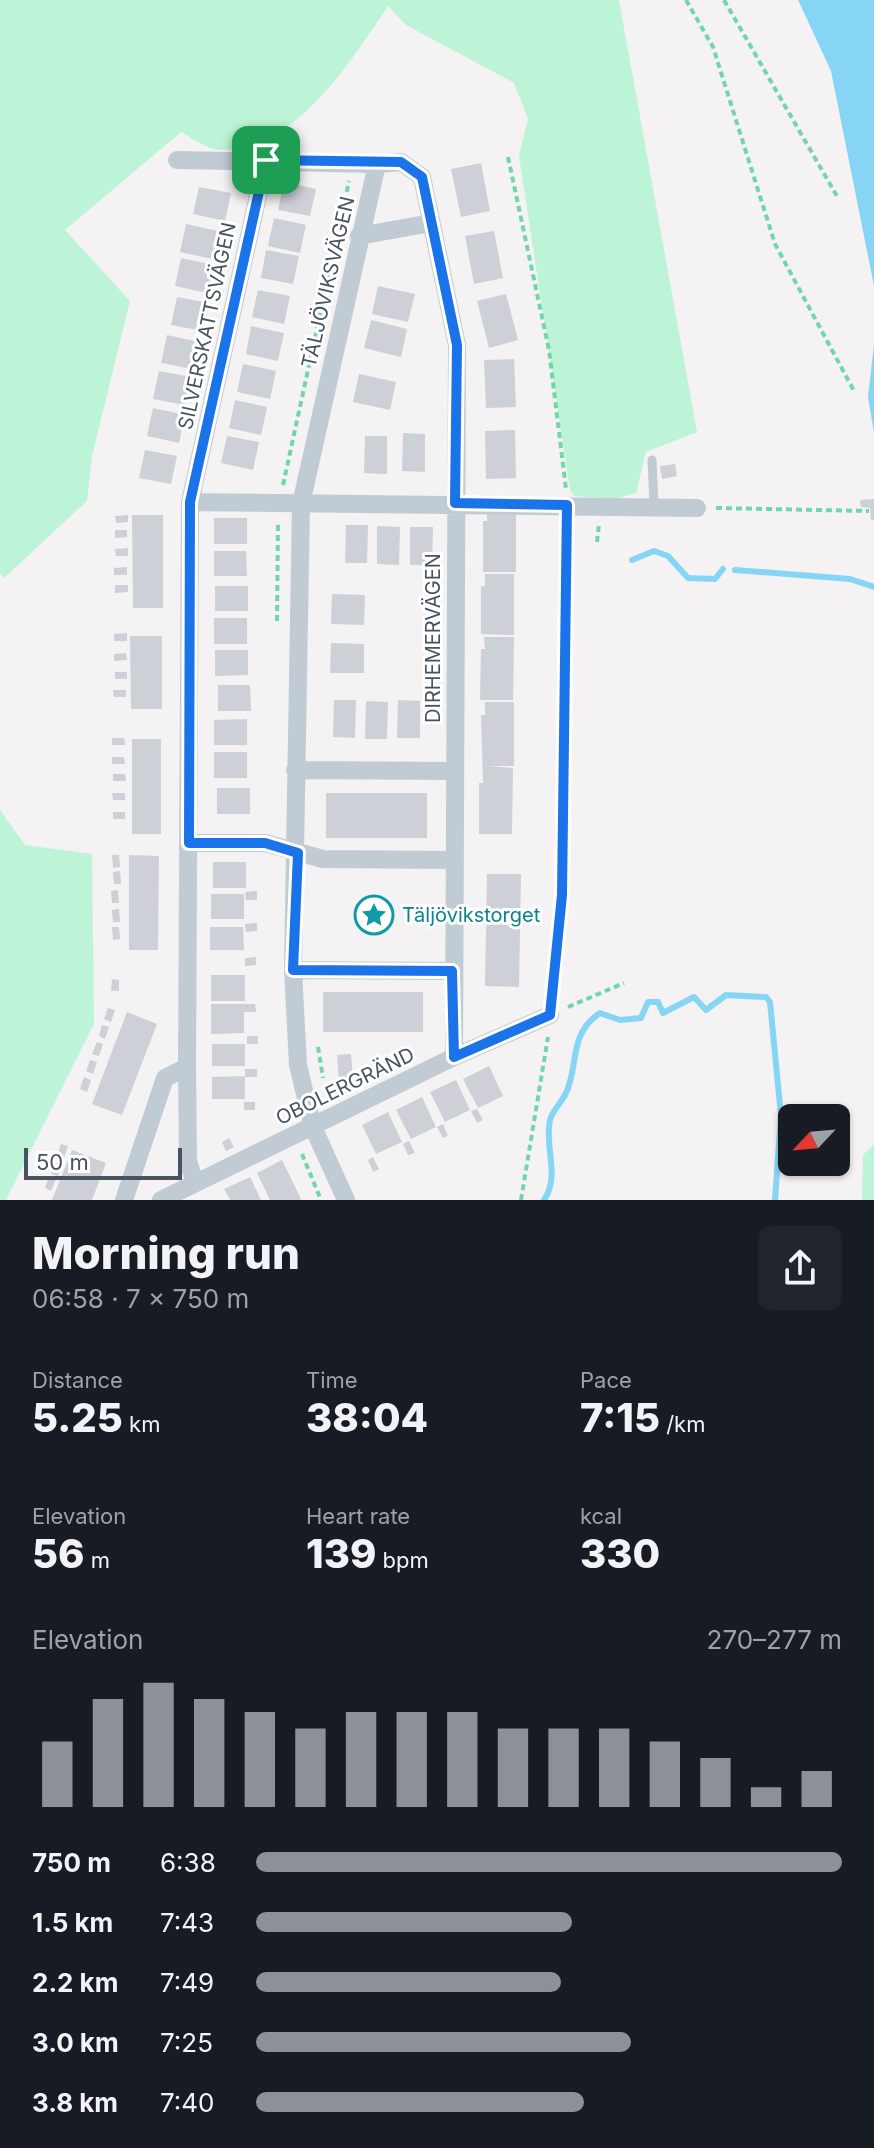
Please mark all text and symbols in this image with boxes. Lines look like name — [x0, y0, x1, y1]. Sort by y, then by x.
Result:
pin — [232, 126, 300, 194]
icon: arrive — [244, 138, 288, 182]
street label: TÄLJÖVIKSVÄGEN — [297, 194, 359, 370]
street label: SILVERSKATTSVÄGEN — [173, 220, 241, 432]
street label: DIRHEMERVÄGEN — [421, 553, 445, 723]
place icon: Täljövikstorget — [353, 894, 395, 936]
place label: Täljövikstorget — [402, 903, 541, 927]
street label: OBOLERGRÄND — [272, 1042, 418, 1130]
north arrow — [778, 1104, 850, 1176]
map controls — [778, 1104, 850, 1176]
scale bar — [24, 1144, 182, 1180]
text: 50 m — [36, 1149, 89, 1175]
text: Morning run — [32, 1226, 300, 1280]
button: share — [758, 1226, 842, 1310]
text: 06:58 · 7 × 750 m — [32, 1283, 249, 1314]
text: Distance — [32, 1367, 123, 1393]
text: Time — [306, 1367, 358, 1393]
text: Pace — [580, 1367, 632, 1393]
text: 5.25 — [32, 1393, 123, 1442]
text: 38:04 — [306, 1393, 428, 1442]
text: 7:15 — [580, 1393, 660, 1442]
text: km — [123, 1411, 160, 1437]
text: /km — [660, 1411, 705, 1437]
text: Elevation — [32, 1503, 126, 1529]
text: Heart rate — [306, 1503, 410, 1529]
text: kcal — [580, 1503, 622, 1529]
text: 56 — [32, 1529, 85, 1578]
text: 139 — [306, 1529, 376, 1578]
text: 330 — [580, 1529, 660, 1578]
text: m — [85, 1547, 110, 1573]
text: bpm — [376, 1547, 429, 1573]
text: Elevation — [32, 1624, 143, 1655]
text: 270–277 m — [707, 1624, 842, 1655]
text: 750 m — [32, 1847, 111, 1878]
text: 6:38 — [160, 1847, 216, 1878]
text: 1.5 km — [32, 1907, 113, 1938]
text: 7:43 — [160, 1907, 214, 1938]
text: 2.2 km — [32, 1967, 118, 1998]
text: 7:49 — [160, 1967, 214, 1998]
text: 3.0 km — [32, 2027, 119, 2058]
text: 7:25 — [160, 2027, 213, 2058]
text: 3.8 km — [32, 2087, 118, 2118]
text: 7:40 — [160, 2087, 215, 2118]

